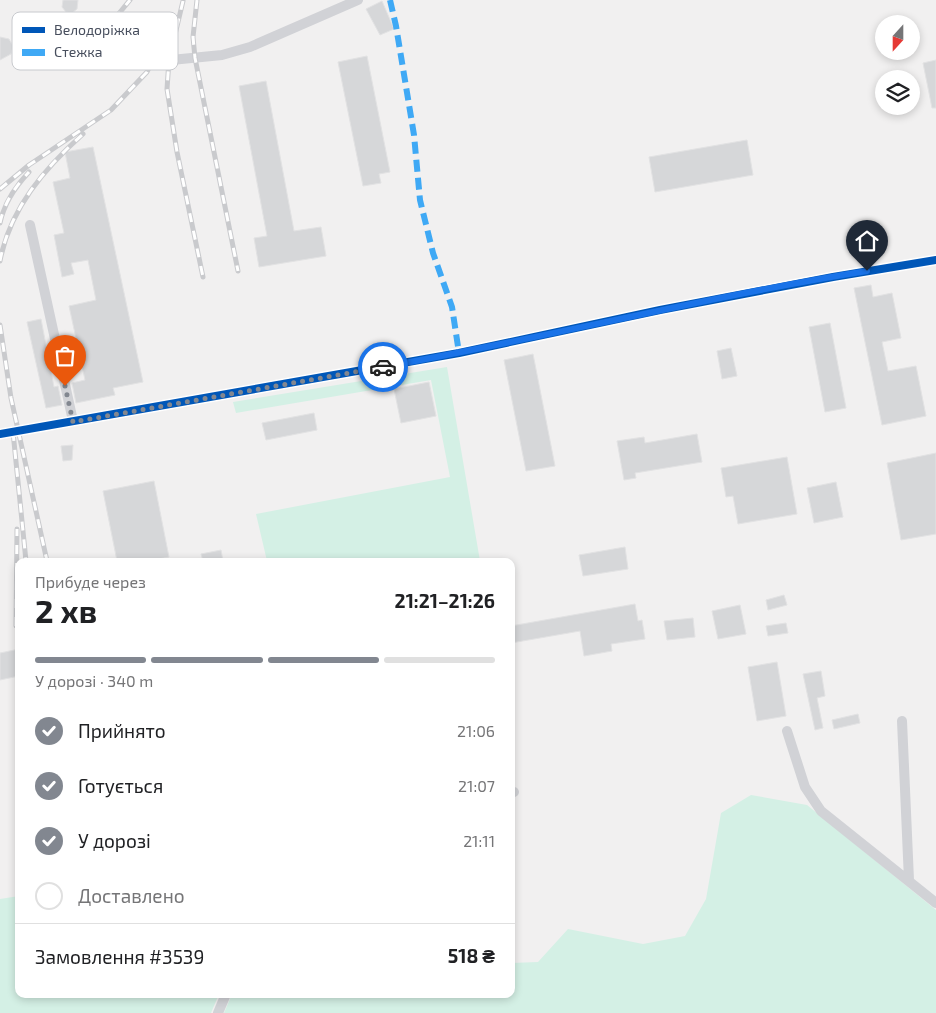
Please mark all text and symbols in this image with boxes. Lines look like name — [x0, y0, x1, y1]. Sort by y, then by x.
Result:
legend — [12, 12, 178, 70]
north arrow — [875, 15, 920, 60]
map controls — [875, 15, 920, 115]
text: Велодоріжка — [54, 21, 140, 38]
text: Стежка — [54, 43, 102, 60]
button: layers — [875, 70, 920, 115]
pin — [846, 220, 888, 271]
icon: home — [853, 227, 881, 255]
pin — [44, 335, 86, 386]
icon: bag — [51, 342, 79, 370]
courier — [358, 342, 408, 392]
icon: car — [369, 353, 397, 381]
text: Прибуде через — [35, 572, 146, 591]
text: 21:21–21:26 — [395, 589, 495, 612]
text: 2 хв — [35, 591, 97, 629]
text: У дорозі · 340 m — [35, 671, 153, 690]
icon: check — [35, 717, 63, 745]
text: Прийнято — [78, 719, 165, 742]
text: 21:06 — [457, 721, 495, 740]
icon: check — [35, 772, 63, 800]
text: Готується — [78, 774, 163, 797]
text: 21:07 — [458, 776, 495, 795]
icon: check — [35, 827, 63, 855]
text: У дорозі — [78, 829, 151, 852]
text: 21:11 — [463, 831, 495, 850]
text: Доставлено — [78, 884, 185, 907]
text: 518 ₴ — [448, 944, 495, 967]
text: Замовлення #3539 — [35, 945, 204, 968]

